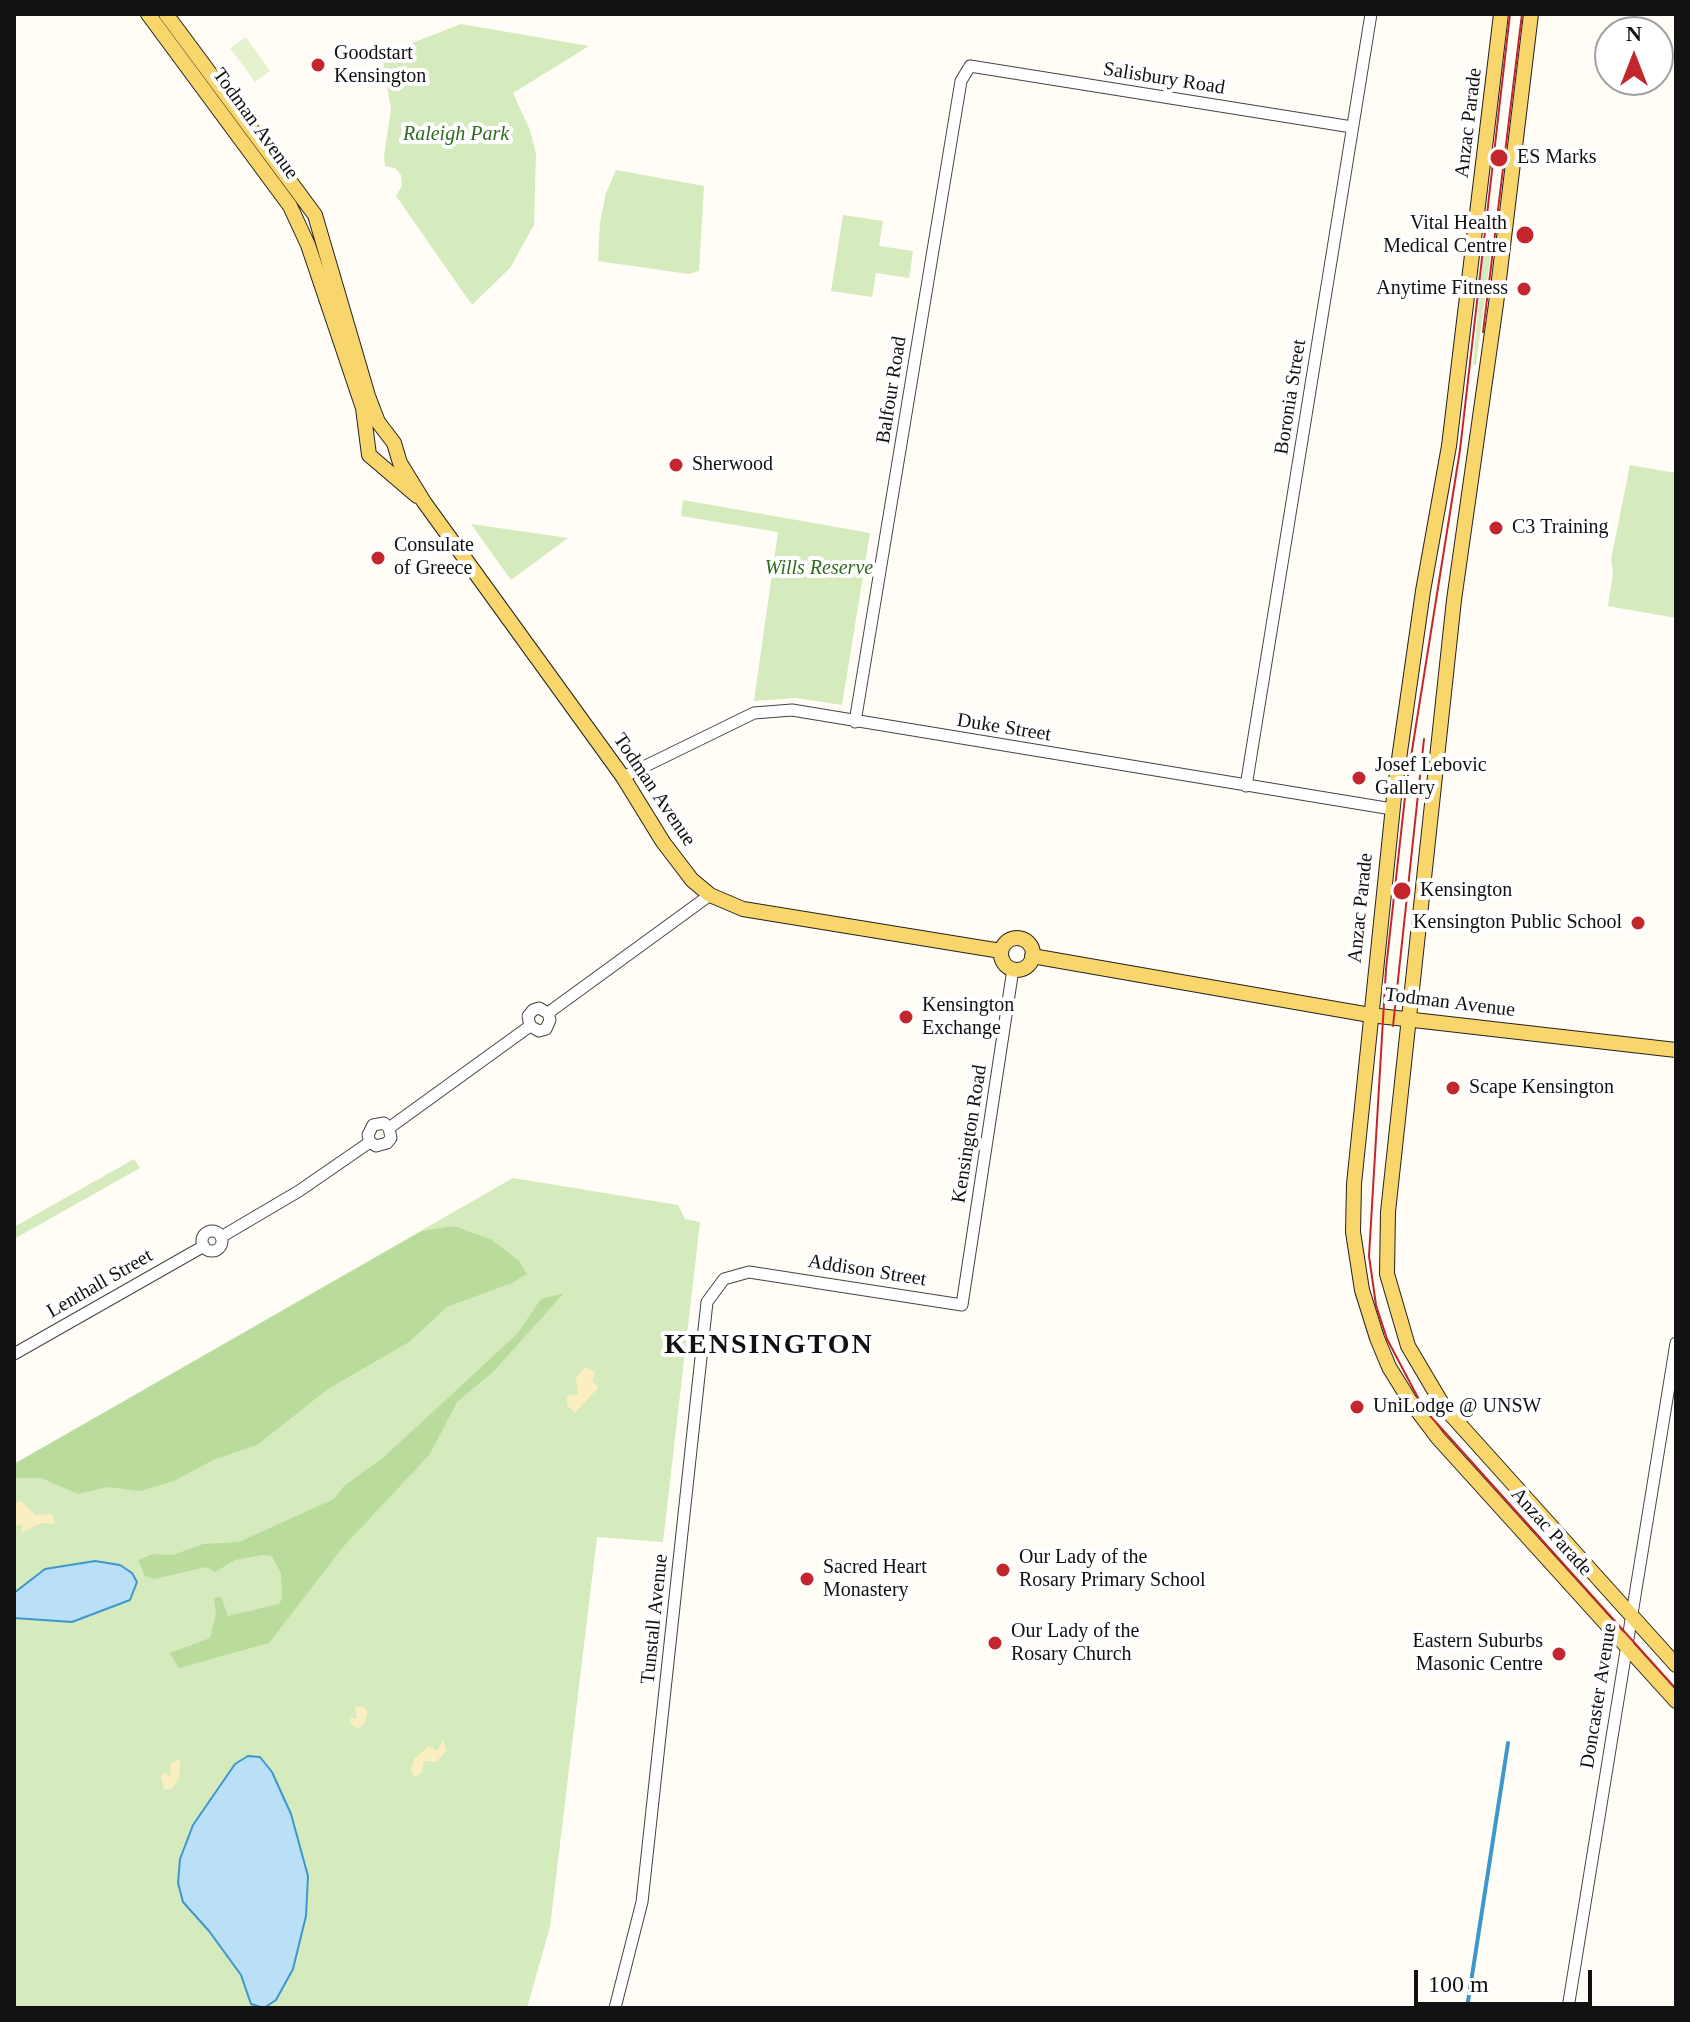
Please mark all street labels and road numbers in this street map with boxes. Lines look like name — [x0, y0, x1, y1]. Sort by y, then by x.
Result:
street label: Todman Avenue — [201, 56, 309, 192]
street label: Salisbury Road — [1093, 56, 1235, 102]
street label: Anzac Parade — [1450, 60, 1488, 186]
street label: Balfour Road — [871, 329, 913, 451]
street label: Boronia Street — [1269, 329, 1313, 465]
street label: Duke Street — [949, 708, 1059, 748]
street label: Todman Avenue — [602, 721, 706, 859]
street label: Anzac Parade — [1343, 845, 1379, 971]
street label: Todman Avenue — [1374, 982, 1526, 1024]
street label: Kensington Road — [946, 1054, 994, 1214]
street label: Lenthall Street — [35, 1240, 165, 1328]
street label: Addison Street — [798, 1248, 936, 1294]
street label: Anzac Parade — [1501, 1478, 1601, 1586]
street label: Tunstall Avenue — [635, 1545, 675, 1693]
street label: Doncaster Avenue — [1574, 1611, 1624, 1781]

